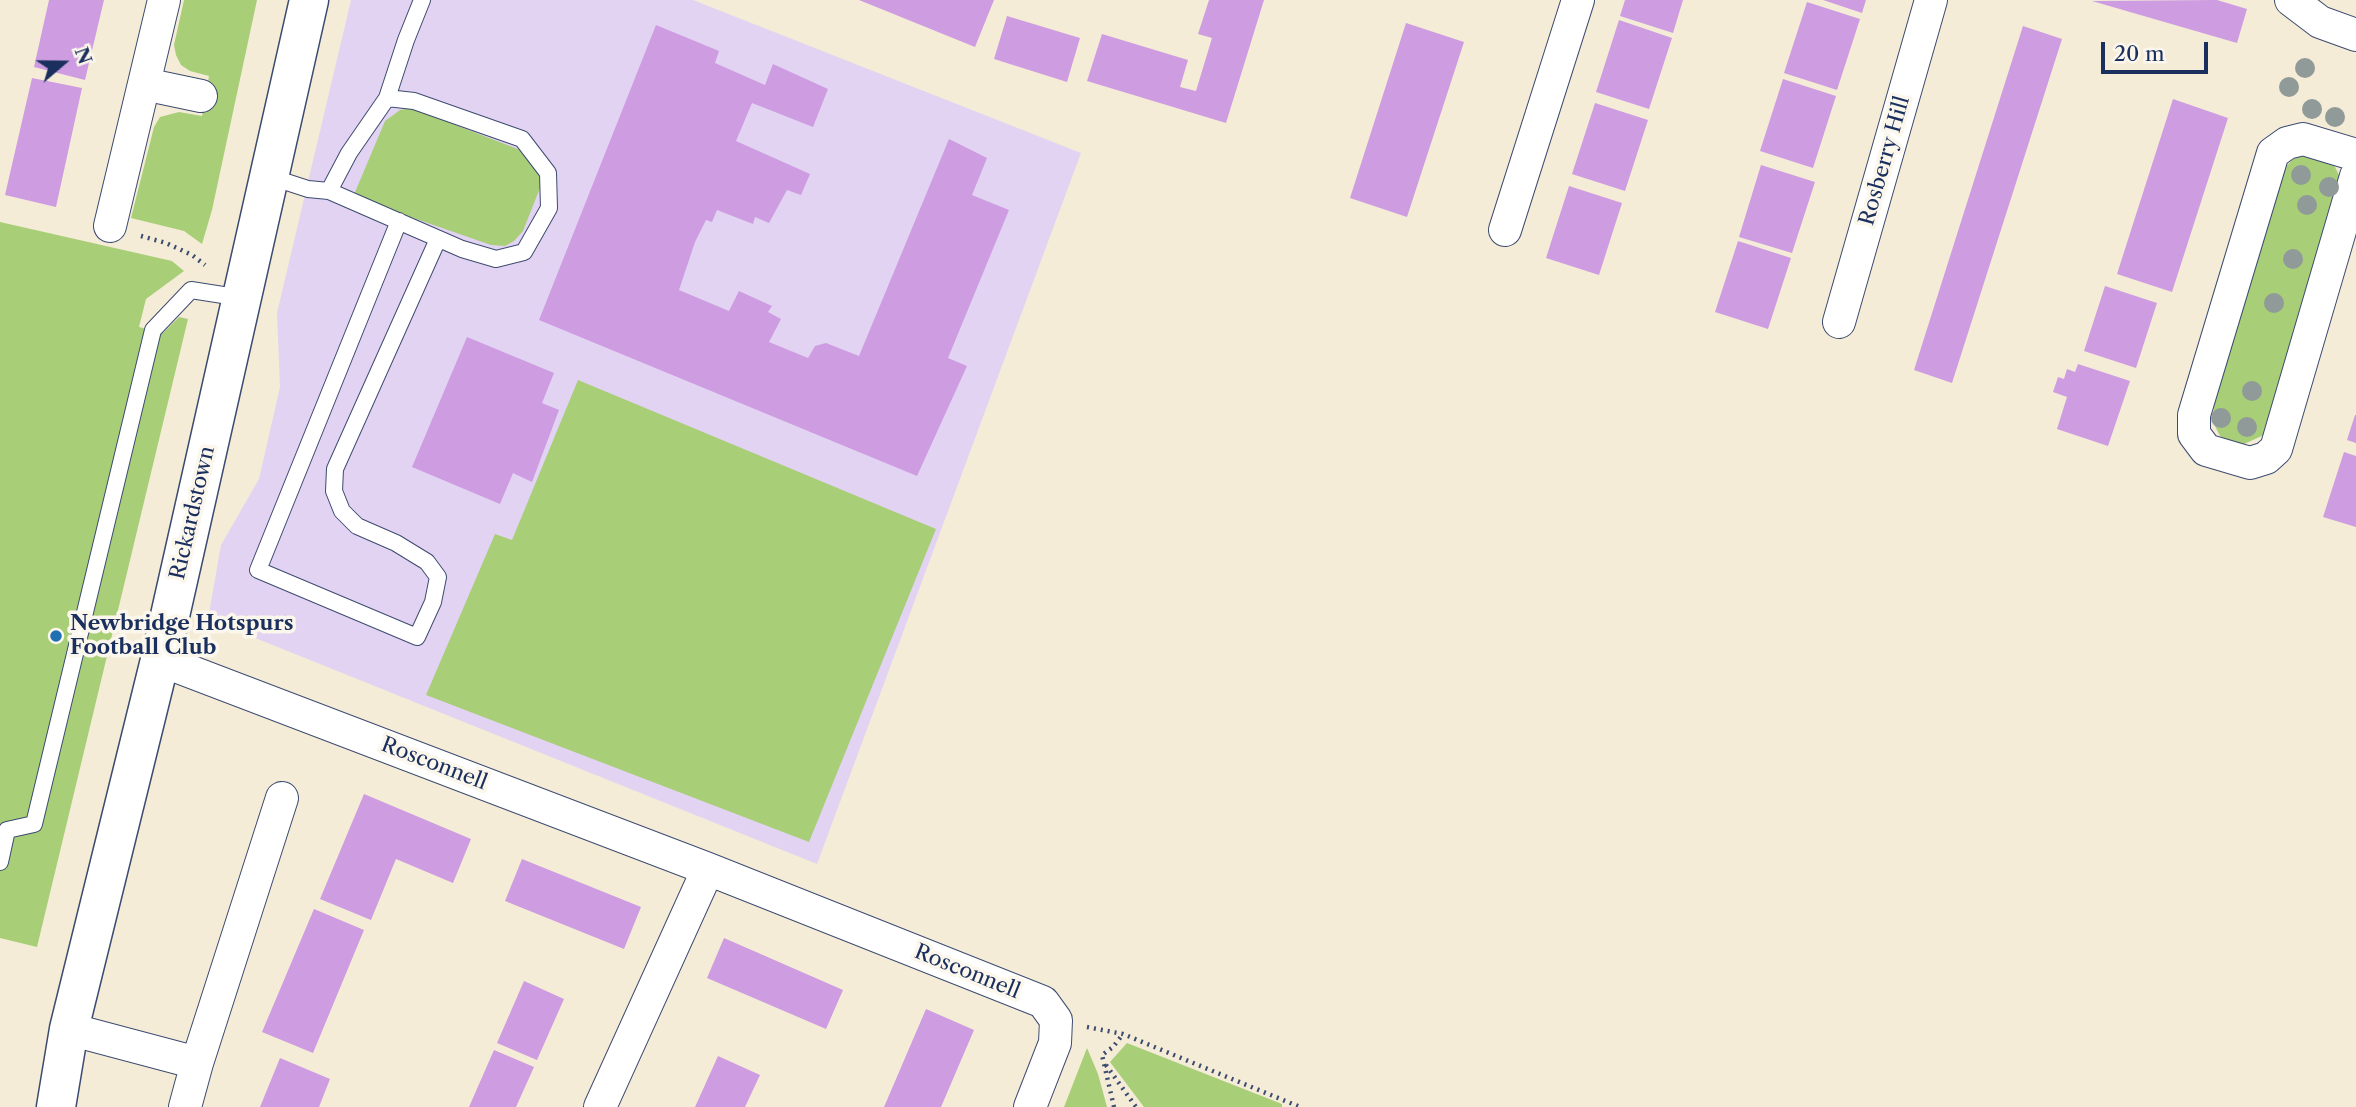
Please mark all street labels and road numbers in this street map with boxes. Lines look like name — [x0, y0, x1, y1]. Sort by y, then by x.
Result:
street label: Rosberry Hill — [1854, 93, 1916, 229]
street label: Rickardstown — [165, 444, 221, 582]
street label: Rosconnell — [377, 732, 491, 796]
street label: Rosconnell — [911, 939, 1023, 1005]

